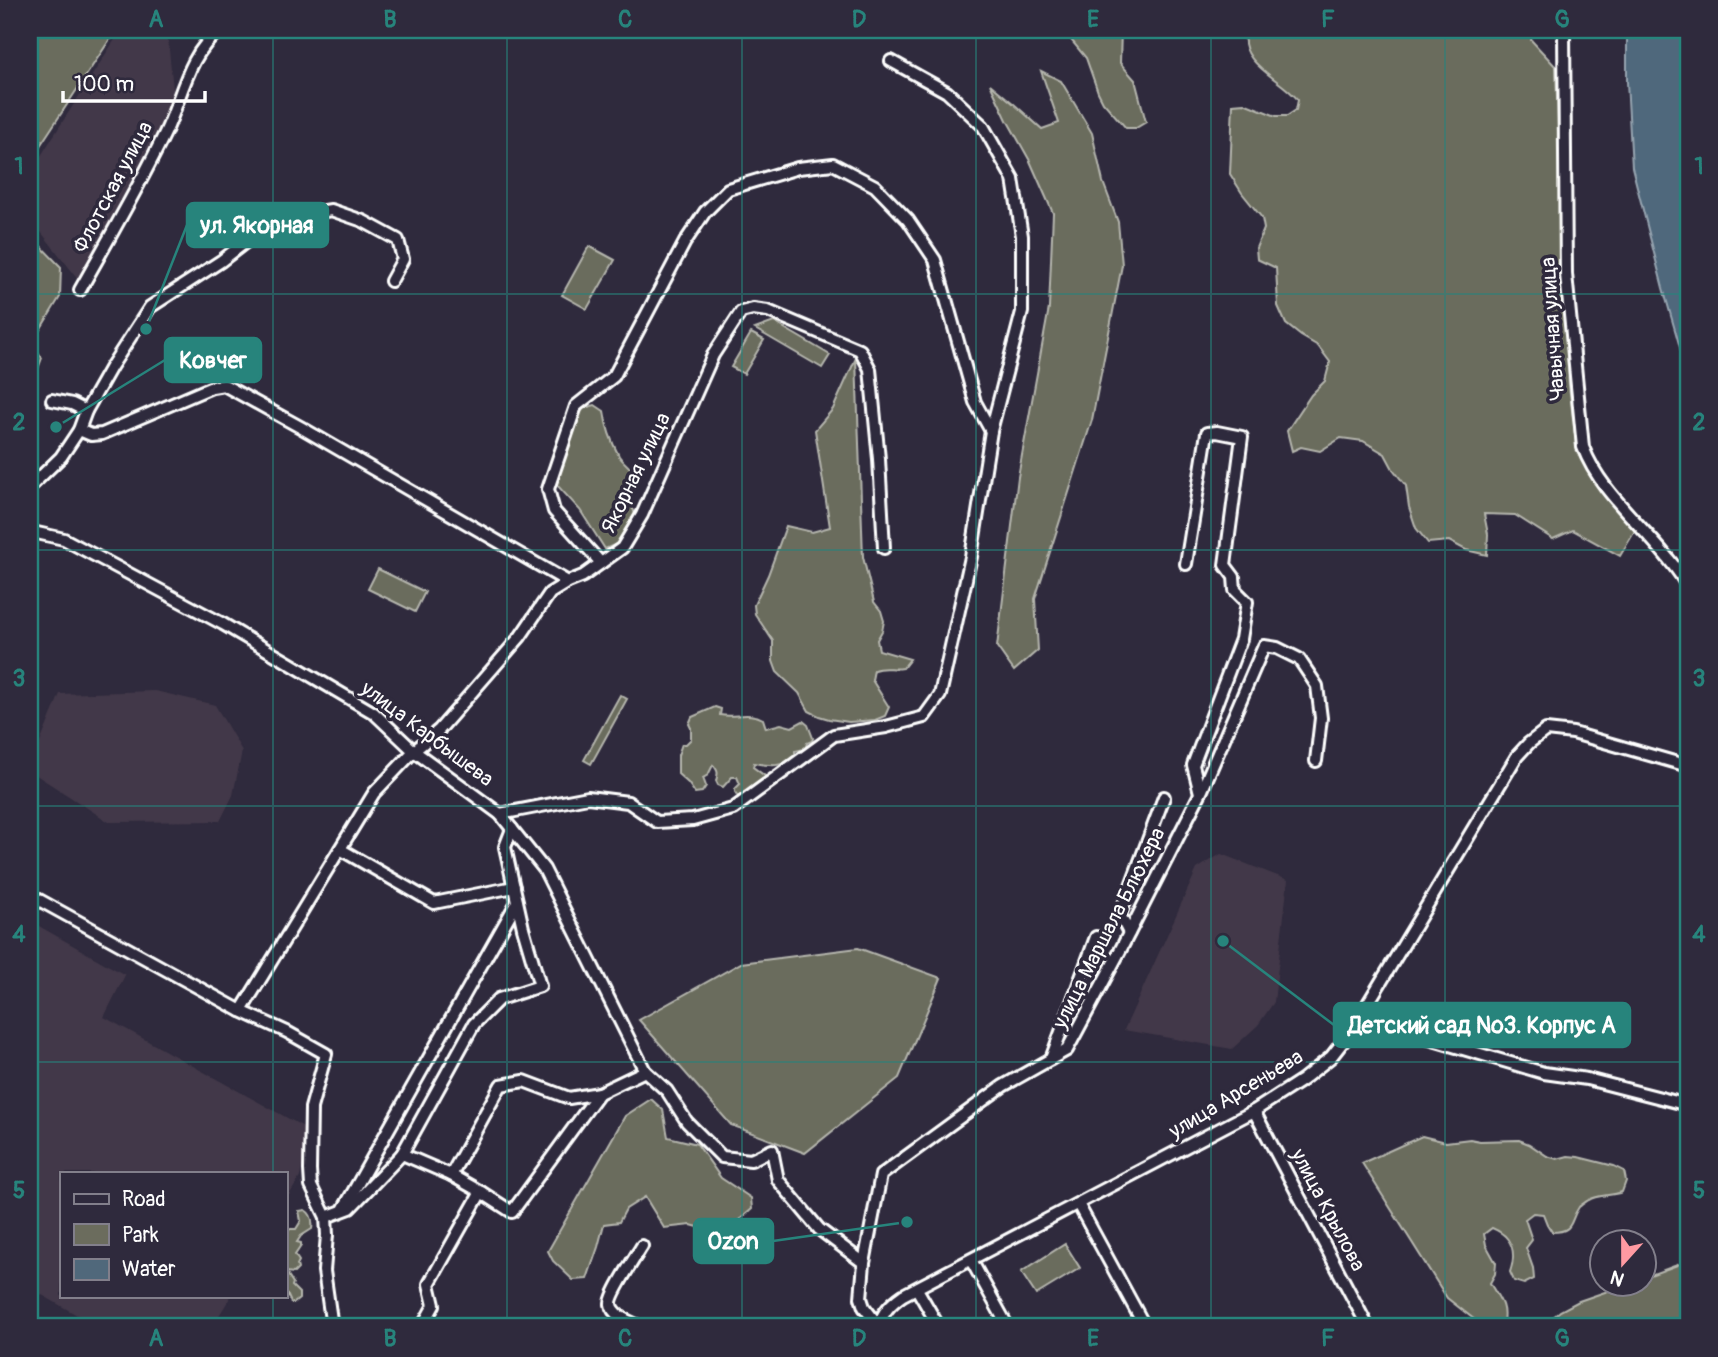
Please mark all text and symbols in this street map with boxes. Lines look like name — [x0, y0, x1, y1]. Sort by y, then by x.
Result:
text: A — [149, 5, 164, 34]
text: B — [383, 5, 397, 34]
text: C — [618, 5, 632, 34]
text: D — [852, 5, 866, 34]
text: E — [1087, 5, 1099, 34]
text: F — [1321, 5, 1335, 34]
text: G — [1554, 5, 1570, 34]
scale bar — [63, 60, 205, 104]
text: 100 m — [74, 71, 134, 98]
street label: Флотская улица — [67, 117, 159, 257]
text: 1 — [15, 152, 24, 181]
text: 1 — [1695, 152, 1704, 181]
callout: ул. Якорная — [187, 203, 328, 247]
text: ул. Якорная — [199, 211, 314, 240]
street label: Чавычная улица — [1535, 256, 1571, 402]
callout: Ковчег — [165, 338, 261, 382]
text: Ковчег — [179, 346, 248, 375]
text: 2 — [13, 408, 26, 437]
street label: Якорная улица — [595, 408, 677, 538]
text: 2 — [1693, 408, 1706, 437]
text: 3 — [13, 664, 25, 693]
text: 3 — [1693, 664, 1705, 693]
street label: улица Карбышева — [354, 675, 499, 793]
street label: улица Маршала Блюхера — [1046, 823, 1171, 1034]
text: 4 — [12, 920, 26, 949]
text: 4 — [1692, 920, 1706, 949]
callout: Детский сад №3. Корпус А — [1334, 1003, 1630, 1047]
text: Детский сад №3. Корпус А — [1346, 1011, 1616, 1040]
street label: улица Арсеньева — [1163, 1043, 1308, 1145]
street label: улица Крылова — [1284, 1143, 1372, 1276]
legend — [60, 1172, 287, 1298]
text: 5 — [13, 1176, 25, 1205]
text: 5 — [1693, 1176, 1705, 1205]
text: Road — [122, 1186, 166, 1213]
callout: Ozon — [694, 1219, 773, 1263]
text: Park — [122, 1222, 159, 1249]
text: Ozon — [707, 1227, 759, 1256]
north arrow — [1588, 1228, 1658, 1298]
text: Water — [122, 1256, 176, 1283]
text: N — [1607, 1264, 1628, 1291]
text: A — [149, 1324, 164, 1353]
text: B — [383, 1324, 397, 1353]
text: C — [618, 1324, 632, 1353]
text: D — [852, 1324, 866, 1353]
text: E — [1087, 1324, 1099, 1353]
text: F — [1321, 1324, 1335, 1353]
text: G — [1554, 1324, 1570, 1353]

